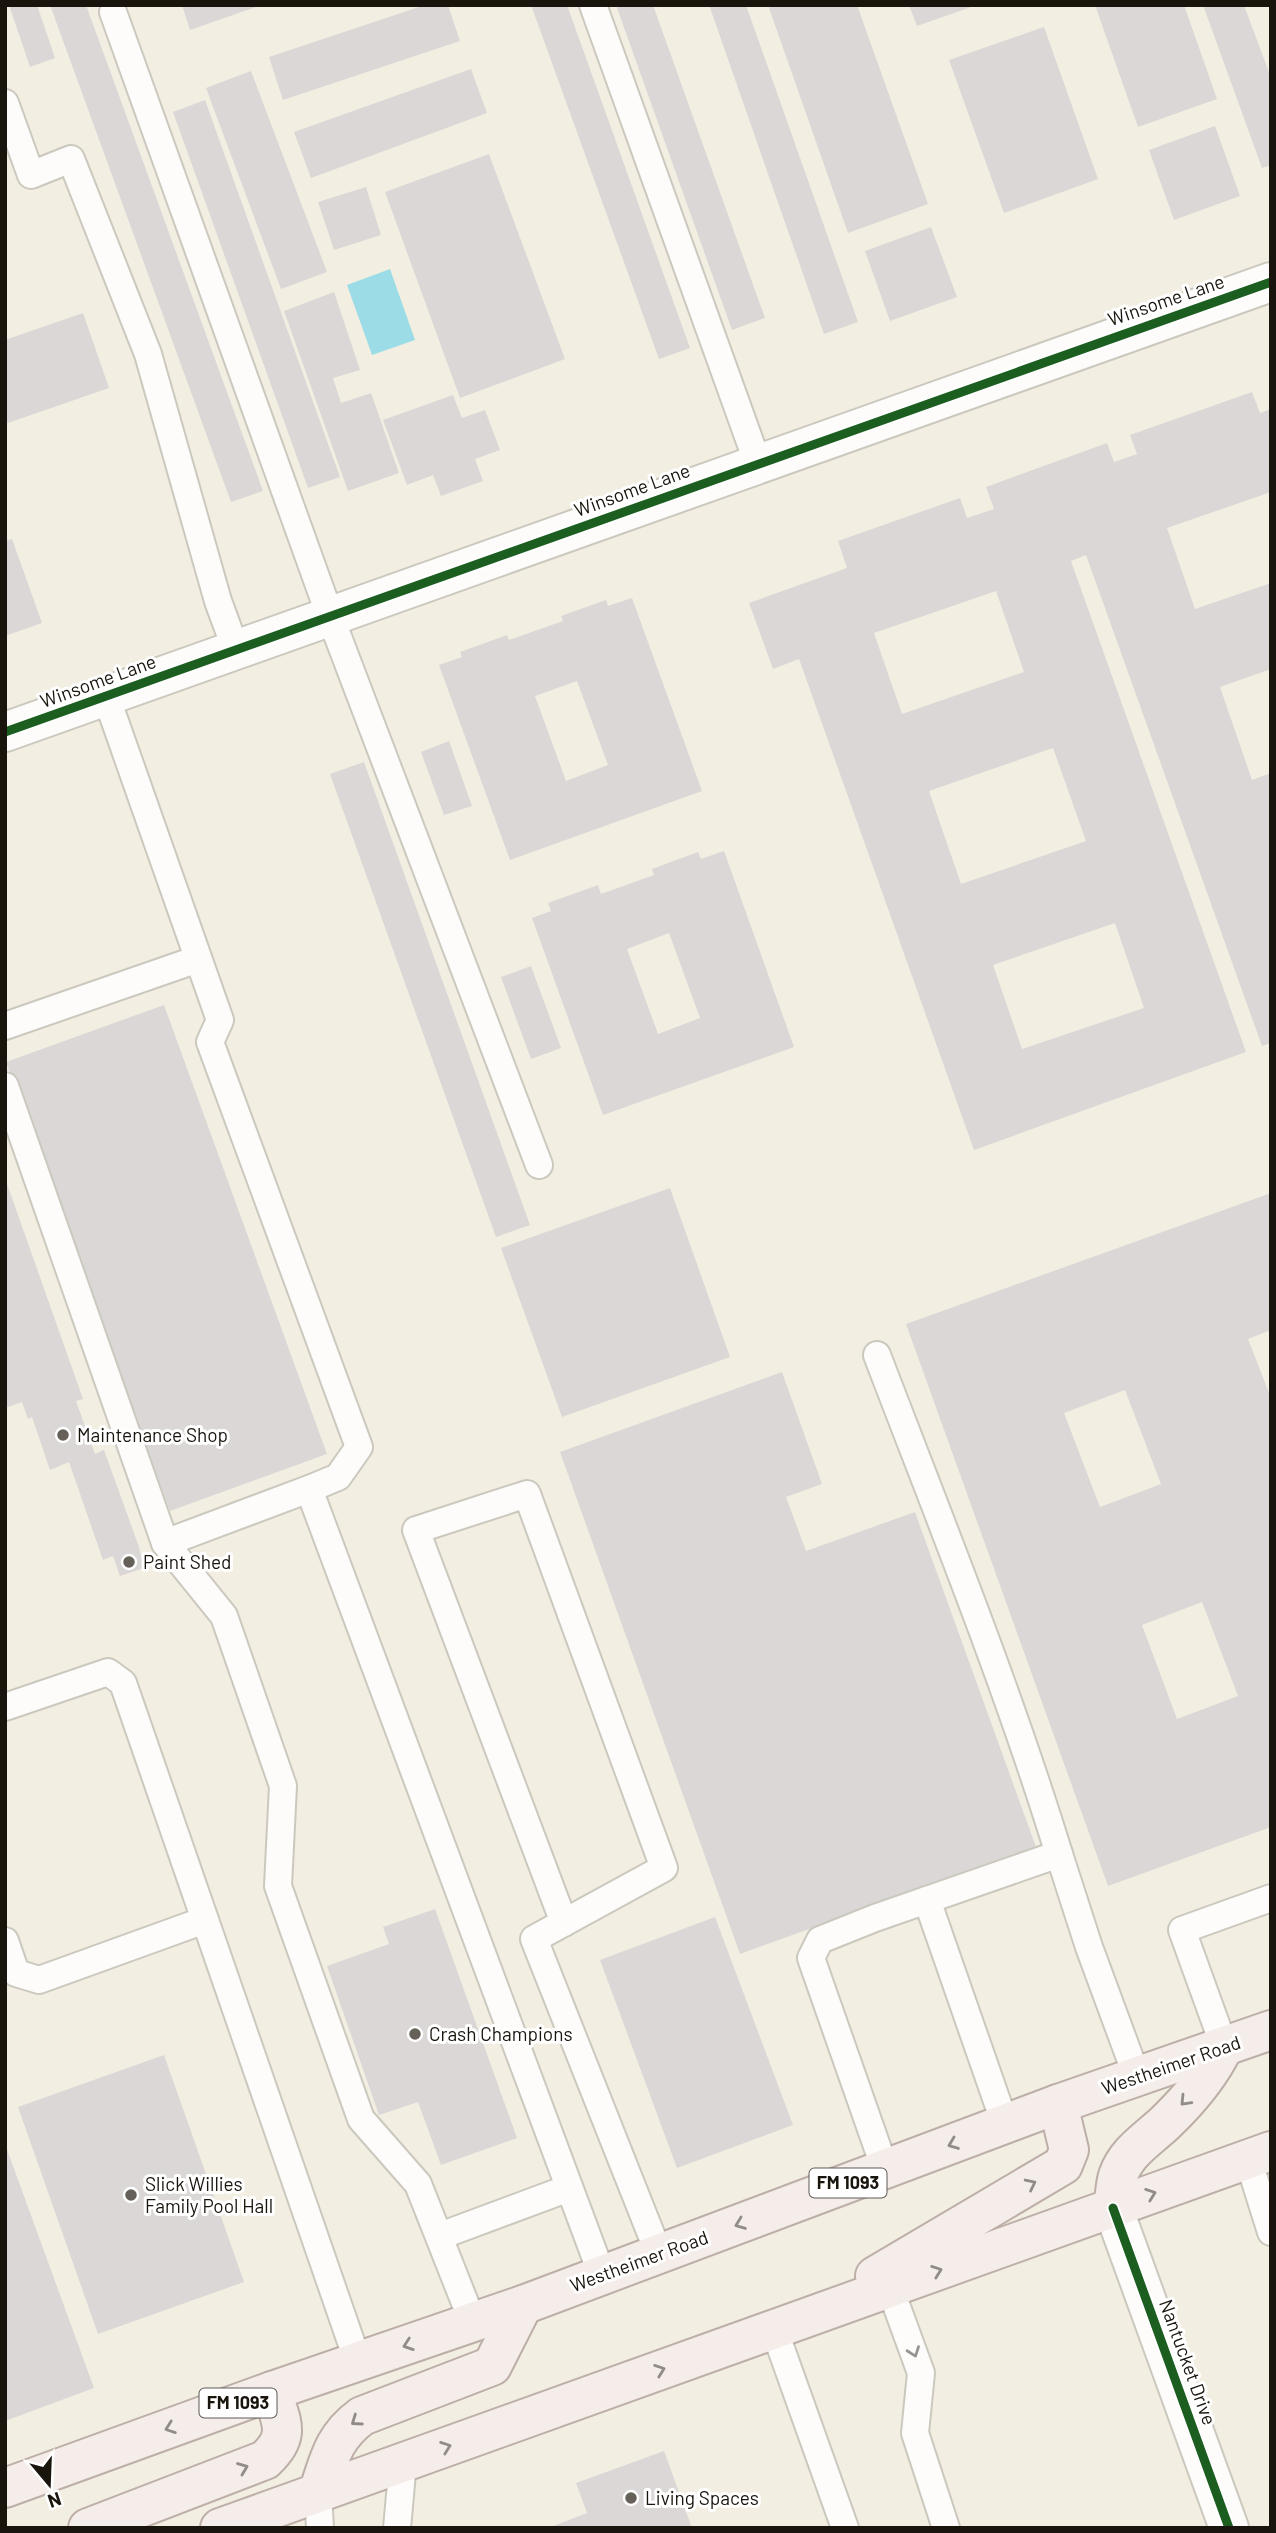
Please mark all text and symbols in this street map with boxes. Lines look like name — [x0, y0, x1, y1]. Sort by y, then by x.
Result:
street label: Winsome Lane — [1105, 269, 1227, 330]
street label: Winsome Lane — [571, 458, 693, 521]
street label: Winsome Lane — [37, 649, 159, 712]
place label: Maintenance Shop — [77, 1423, 228, 1446]
marker: Maintenance Shop — [55, 1427, 71, 1443]
place label: Paint Shed — [143, 1550, 231, 1573]
marker: Paint Shed — [121, 1554, 137, 1570]
place label: Crash Champions — [429, 2022, 573, 2045]
marker: Crash Champions — [407, 2026, 423, 2042]
street label: Westheimer Road — [1098, 2030, 1243, 2099]
one-way arrow — [1181, 2093, 1194, 2106]
one-way arrow — [947, 2136, 959, 2150]
road number: FM 1093 — [810, 2168, 886, 2197]
place label: Slick Willies Family Pool Hall — [145, 2172, 273, 2217]
one-way arrow — [1024, 2178, 1036, 2192]
marker: Slick Willies Family Pool Hall — [123, 2187, 139, 2203]
one-way arrow — [1145, 2188, 1157, 2202]
one-way arrow — [734, 2215, 746, 2229]
street label: Westheimer Road — [567, 2225, 711, 2296]
one-way arrow — [931, 2265, 943, 2279]
street label: Nantucket Drive — [1155, 2296, 1222, 2428]
one-way arrow — [402, 2337, 415, 2351]
one-way arrow — [906, 2345, 920, 2357]
one-way arrow — [653, 2364, 665, 2378]
road number: FM 1093 — [200, 2388, 276, 2418]
one-way arrow — [351, 2413, 364, 2425]
one-way arrow — [165, 2420, 177, 2434]
one-way arrow — [439, 2441, 451, 2455]
north arrow — [14, 2449, 84, 2519]
one-way arrow — [237, 2463, 249, 2477]
place label: Living Spaces — [645, 2486, 759, 2509]
text: N — [45, 2488, 64, 2513]
marker: Living Spaces — [623, 2490, 639, 2506]

